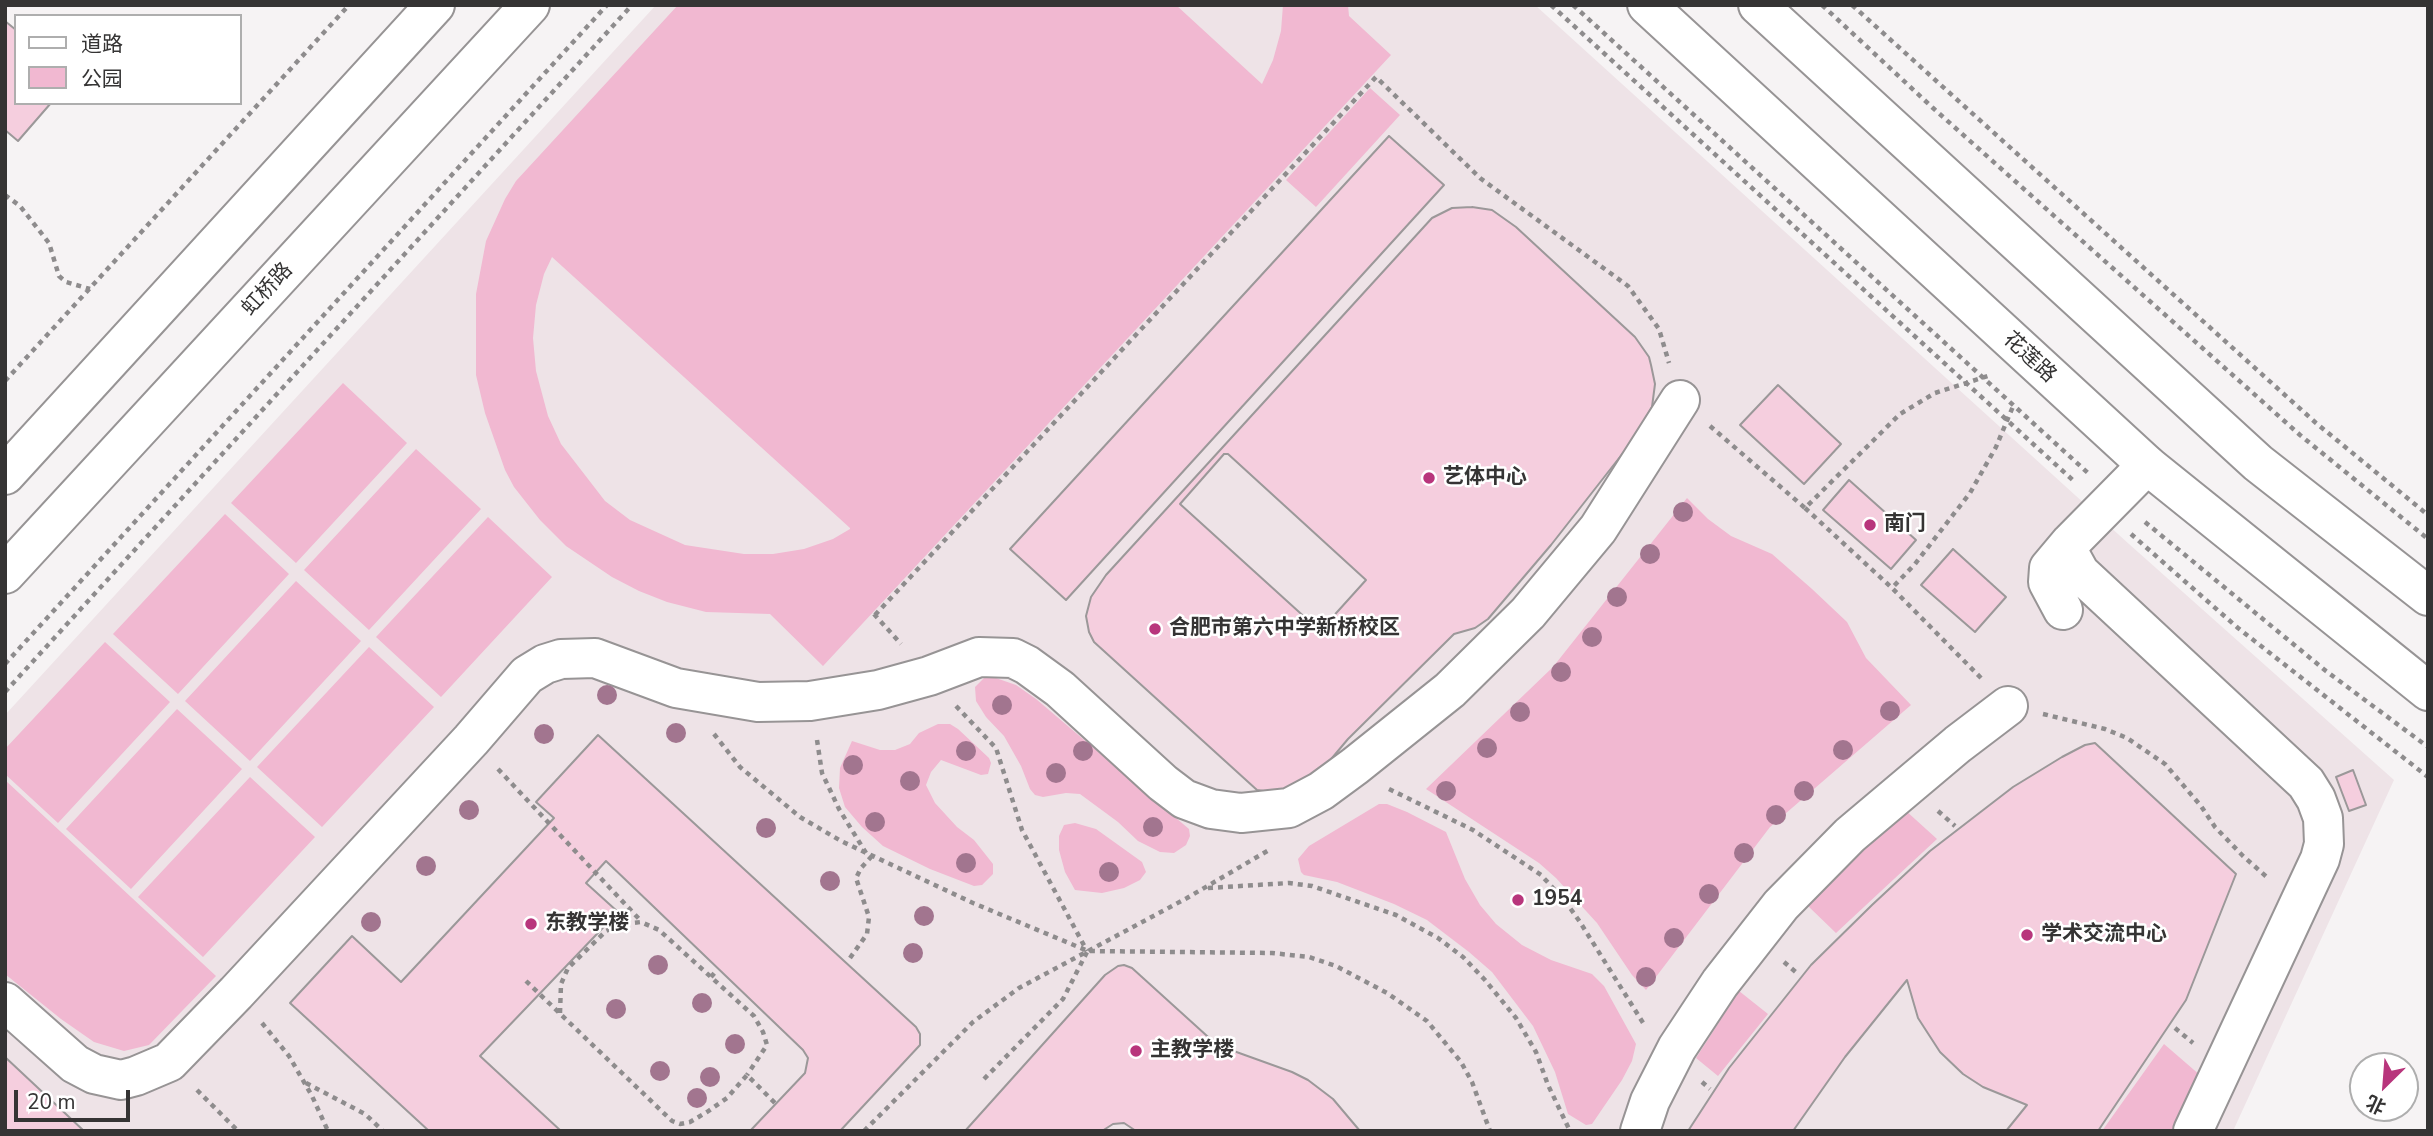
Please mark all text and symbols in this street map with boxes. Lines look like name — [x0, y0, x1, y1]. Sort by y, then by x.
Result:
legend — [14, 14, 242, 105]
text: 道路 — [81, 30, 123, 58]
text: 公园 — [81, 65, 123, 93]
street label: 虹桥路 — [237, 258, 299, 322]
street label: 花莲路 — [1997, 327, 2061, 389]
place label: 艺体中心 — [1443, 465, 1527, 491]
marker: 艺体中心 — [1421, 470, 1437, 486]
place label: 南门 — [1884, 512, 1926, 538]
marker: 南门 — [1862, 517, 1878, 533]
place label: 合肥市第六中学新桥校区 — [1169, 616, 1400, 642]
marker: 合肥市第六中学新桥校区 — [1147, 621, 1163, 637]
place label: 1954 — [1532, 887, 1582, 913]
marker: 1954 — [1510, 892, 1526, 908]
place label: 东教学楼 — [545, 911, 629, 937]
marker: 东教学楼 — [523, 916, 539, 932]
place label: 学术交流中心 — [2041, 922, 2167, 948]
marker: 学术交流中心 — [2019, 927, 2035, 943]
place label: 主教学楼 — [1150, 1038, 1234, 1064]
marker: 主教学楼 — [1128, 1043, 1144, 1059]
north arrow — [2349, 1052, 2419, 1122]
scale bar — [18, 1076, 133, 1120]
text: 20 m — [27, 1088, 76, 1116]
text: 北 — [2362, 1088, 2390, 1120]

